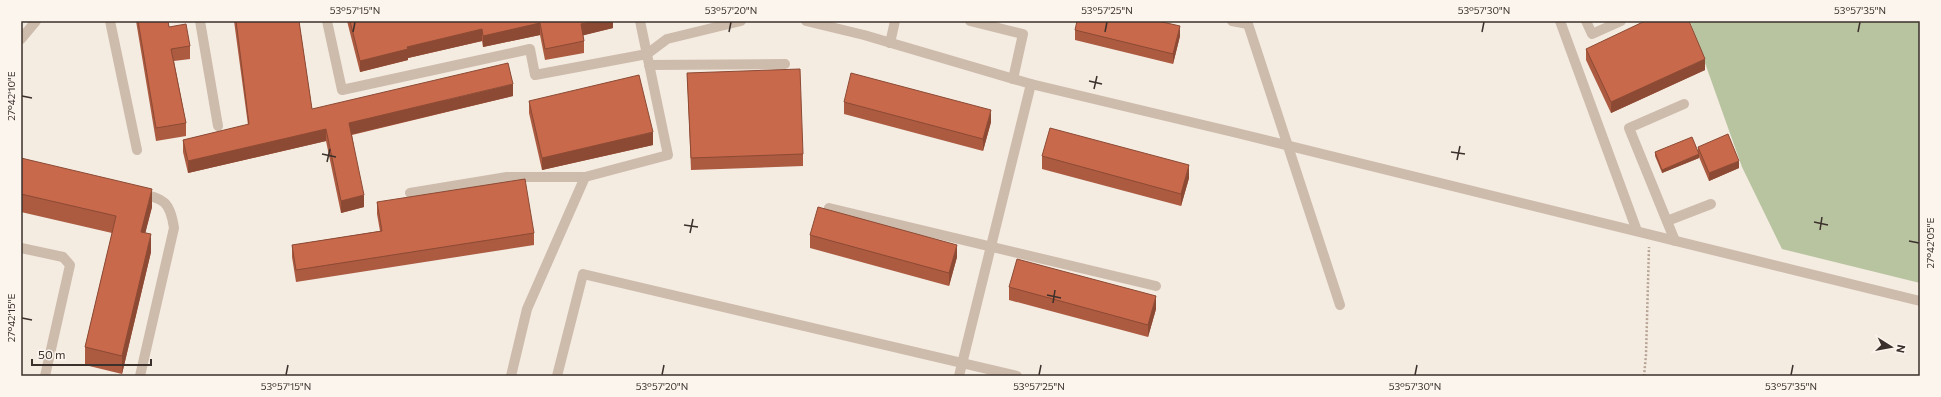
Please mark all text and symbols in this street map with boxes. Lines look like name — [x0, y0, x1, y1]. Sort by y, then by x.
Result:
text: 53°57'15"N — [330, 4, 380, 16]
text: 53°57'20"N — [705, 4, 757, 16]
text: 53°57'25"N — [1081, 4, 1133, 16]
text: 53°57'30"N — [1458, 4, 1510, 16]
text: 53°57'35"N — [1834, 4, 1886, 16]
text: 27°42'10"E — [5, 71, 17, 121]
text: 27°42'05"E — [1924, 217, 1936, 268]
text: 27°42'15"E — [5, 294, 17, 342]
north arrow — [1871, 327, 1911, 367]
scale bar — [32, 341, 151, 367]
text: N — [1894, 344, 1908, 354]
text: 50 m — [38, 347, 66, 361]
text: 53°57'15"N — [261, 380, 311, 392]
text: 53°57'20"N — [636, 380, 688, 392]
text: 53°57'25"N — [1013, 380, 1065, 392]
text: 53°57'30"N — [1389, 380, 1441, 392]
text: 53°57'35"N — [1765, 380, 1817, 392]

